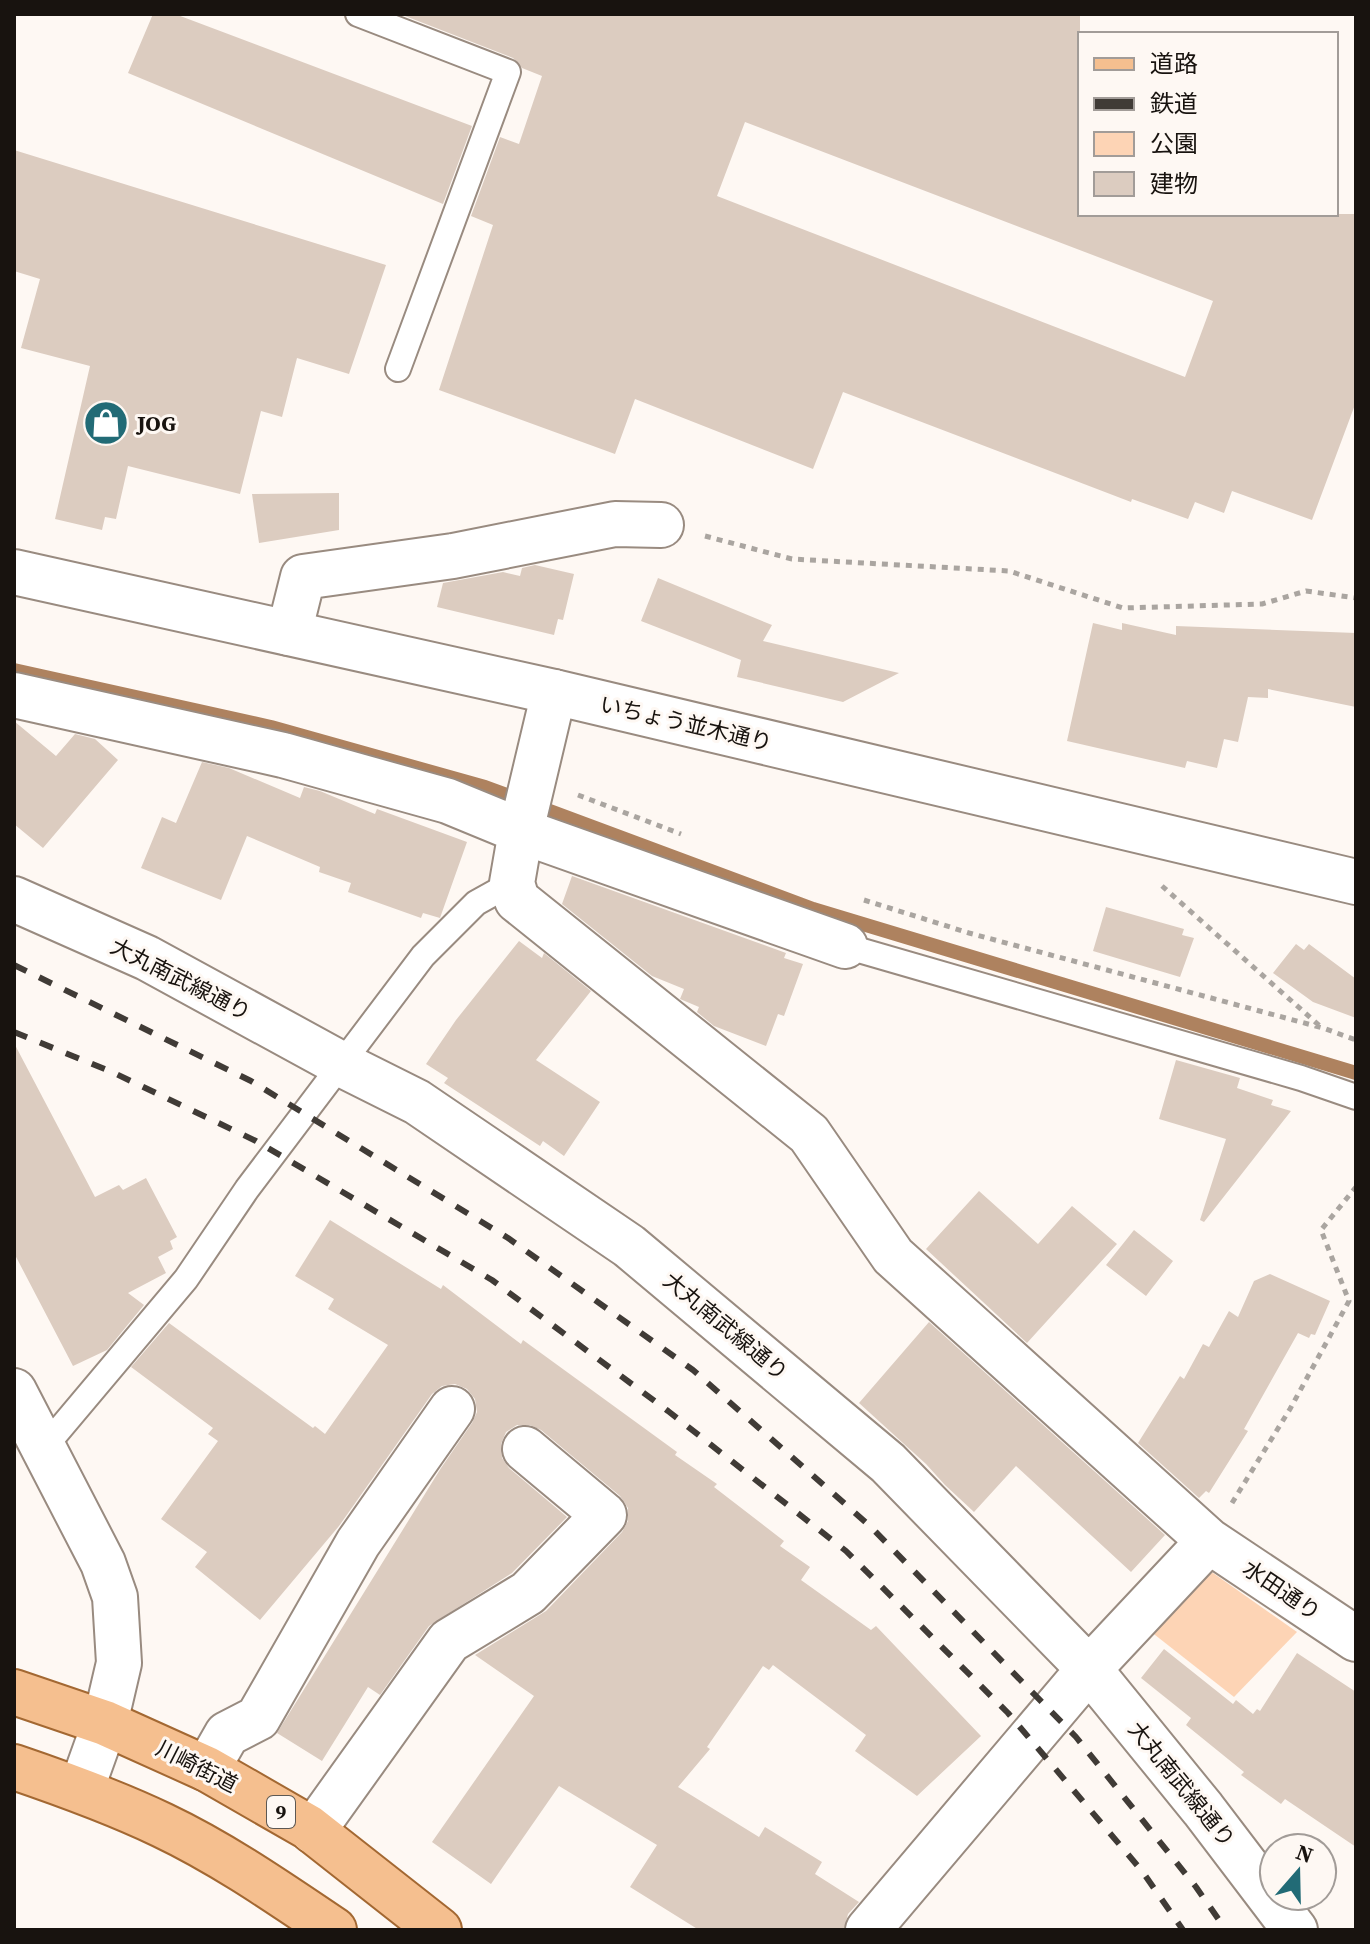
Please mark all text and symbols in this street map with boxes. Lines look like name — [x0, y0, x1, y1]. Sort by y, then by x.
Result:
legend — [1078, 32, 1338, 216]
text: 道路 — [1150, 47, 1198, 80]
text: 鉄道 — [1150, 87, 1198, 120]
text: 公園 — [1150, 127, 1198, 160]
text: 建物 — [1150, 167, 1198, 200]
shop icon: JOG — [82, 399, 130, 447]
place label: JOG — [135, 408, 176, 438]
street label: いちょう並木通り — [597, 689, 775, 757]
street label: 大丸南武線通り — [106, 931, 256, 1027]
street label: 大丸南武線通り — [657, 1265, 795, 1387]
street label: 水田通り — [1237, 1553, 1327, 1627]
street label: 大丸南武線通り — [1122, 1715, 1242, 1853]
street label: 川崎街道 — [151, 1733, 243, 1799]
road number: 9 — [267, 1796, 295, 1828]
north arrow — [1258, 1832, 1338, 1912]
text: N — [1292, 1836, 1318, 1870]

